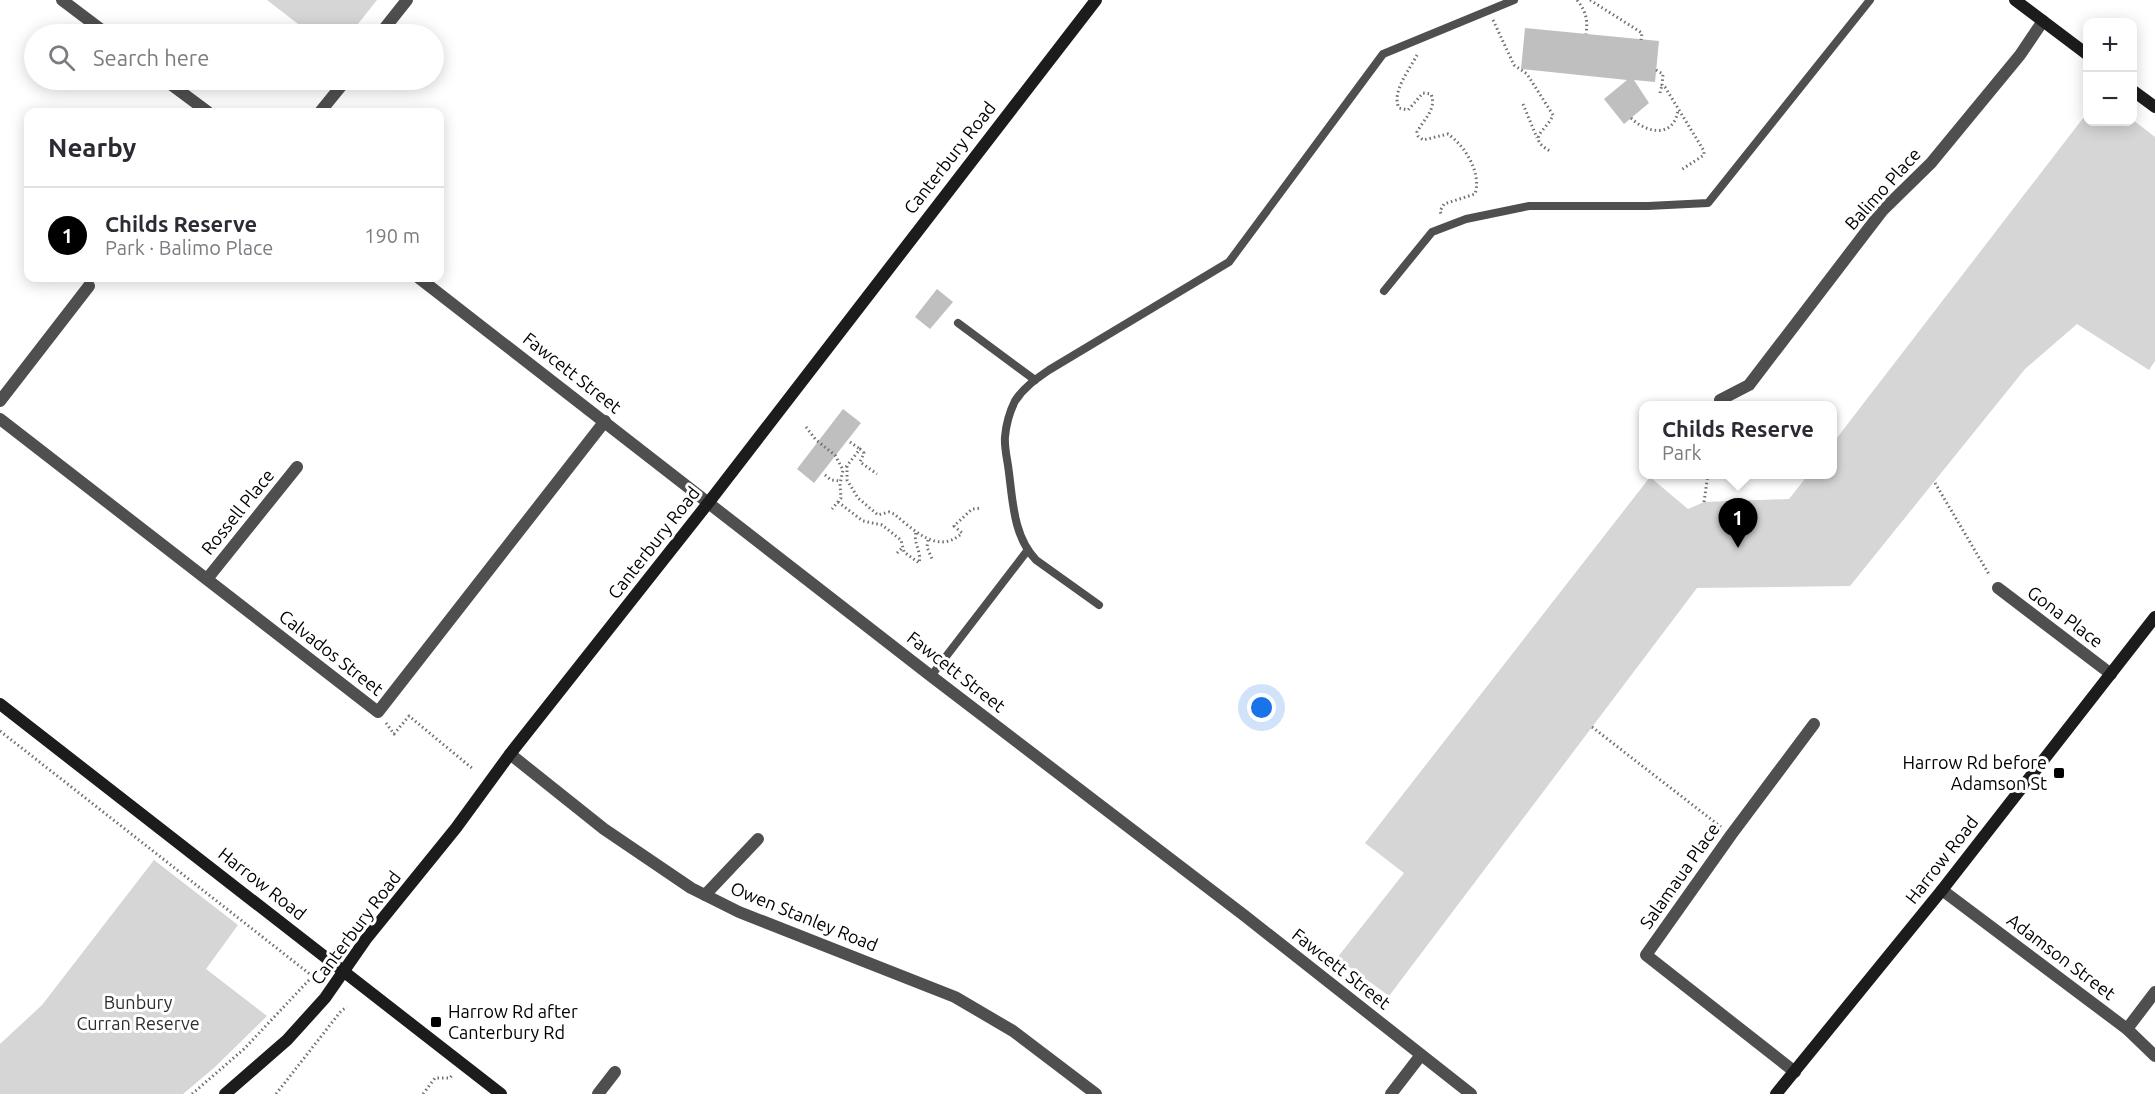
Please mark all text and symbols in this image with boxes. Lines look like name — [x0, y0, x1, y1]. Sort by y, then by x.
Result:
map controls — [2083, 18, 2137, 126]
button: + — [2083, 18, 2137, 72]
search box — [24, 24, 444, 90]
icon: search — [45, 41, 78, 74]
text: Search here — [93, 45, 209, 70]
button: − — [2083, 72, 2137, 126]
street label: Canterbury Road — [899, 97, 999, 217]
text: Nearby — [48, 133, 136, 162]
street label: Balimo Place — [1840, 143, 1924, 233]
text: Childs Reserve — [105, 211, 257, 236]
text: 1 — [62, 224, 73, 247]
text: 190 m — [364, 224, 420, 247]
text: Park · Balimo Place — [105, 236, 273, 259]
street label: Fawcett Street — [520, 328, 626, 417]
popup — [1639, 401, 1837, 479]
text: Childs Reserve — [1662, 416, 1814, 441]
text: Park — [1662, 441, 1702, 464]
street label: Rossell Place — [197, 465, 278, 558]
street label: Canterbury Road — [603, 482, 703, 602]
pin: 1 — [1718, 498, 1758, 548]
street label: Gona Place — [2024, 581, 2107, 651]
street label: Calvados Street — [276, 605, 388, 699]
street label: Fawcett Street — [904, 627, 1010, 716]
your location — [1247, 693, 1276, 722]
place label: Harrow Rd before Adamson St — [1903, 752, 2047, 793]
marker: Harrow Rd before Adamson St — [2052, 766, 2066, 780]
street label: Harrow Road — [1901, 812, 1982, 907]
street label: Salamaua Place — [1635, 819, 1723, 932]
street label: Harrow Road — [215, 843, 310, 924]
street label: Canterbury Road — [306, 867, 404, 988]
street label: Owen Stanley Road — [728, 877, 881, 955]
street label: Adamson Street — [2004, 909, 2120, 1003]
street label: Fawcett Street — [1289, 924, 1395, 1013]
park label: Bunbury Curran Reserve — [76, 992, 200, 1033]
place label: Harrow Rd after Canterbury Rd — [448, 1001, 578, 1042]
marker: Harrow Rd after Canterbury Rd — [429, 1015, 443, 1029]

